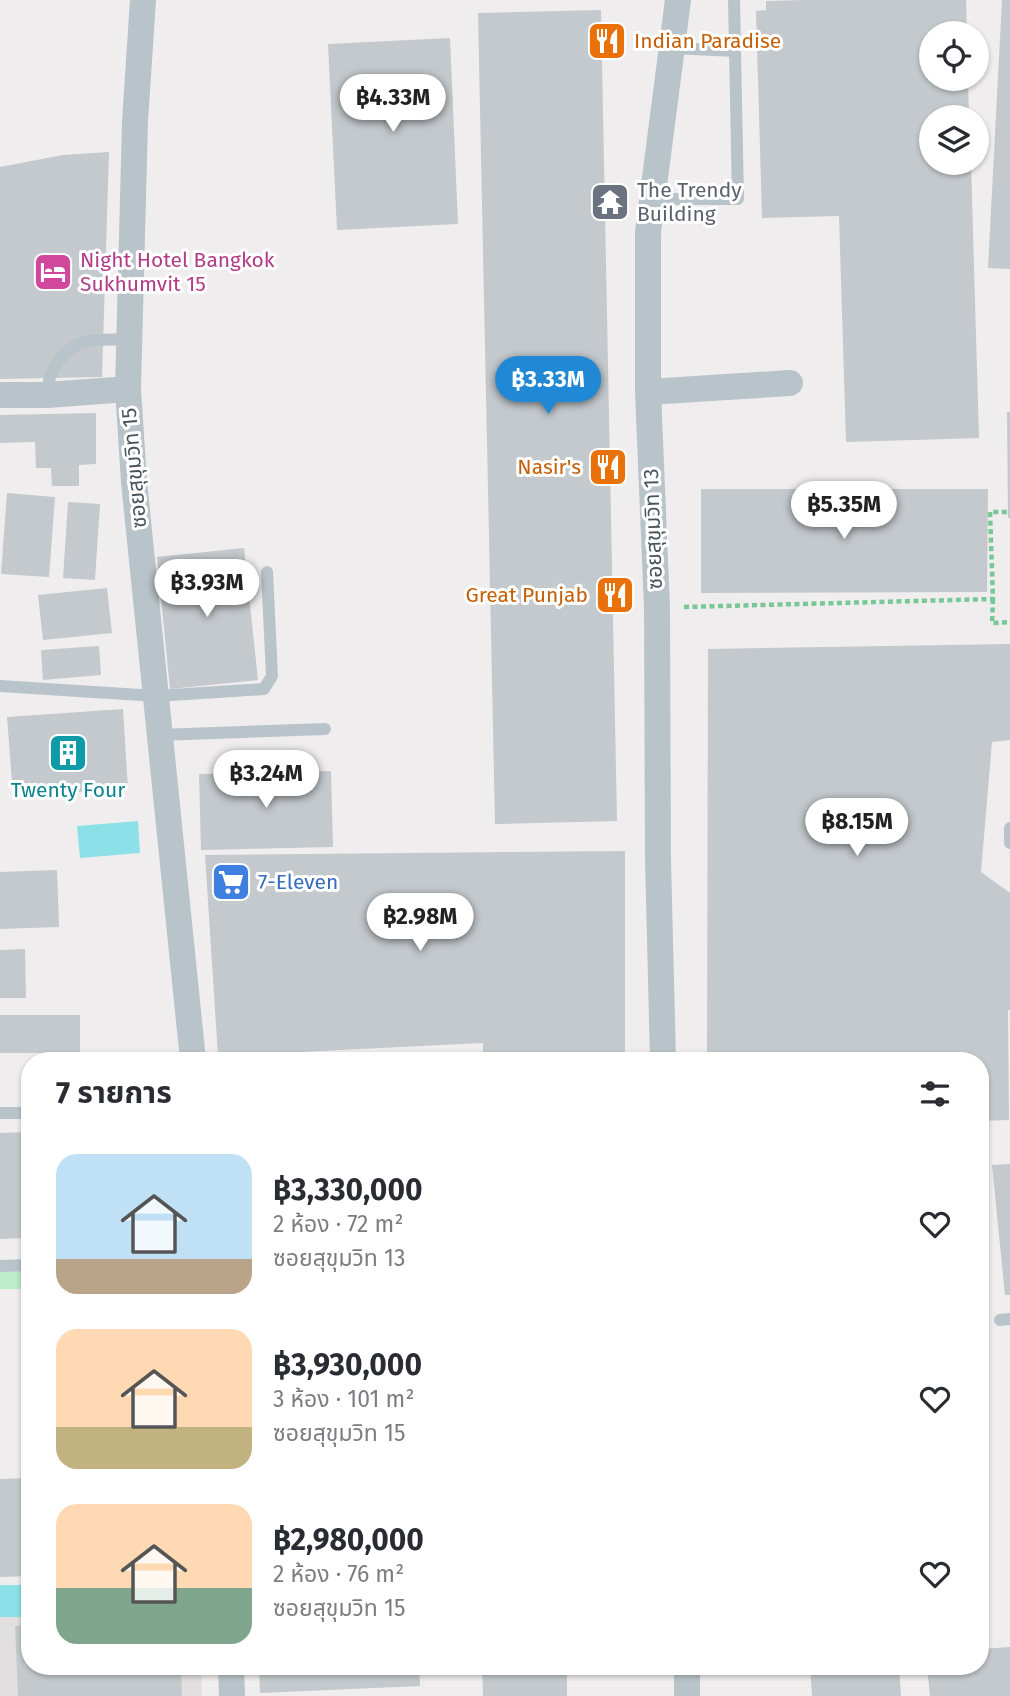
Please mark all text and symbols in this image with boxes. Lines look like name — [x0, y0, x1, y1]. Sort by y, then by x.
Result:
restaurant icon: Indian Paradise — [586, 20, 628, 62]
map controls — [919, 21, 989, 175]
button: locate — [919, 21, 989, 91]
place label: Indian Paradise — [634, 28, 781, 54]
pin: ฿4.33M — [336, 74, 450, 134]
text: ฿4.33M — [356, 83, 430, 111]
button: layers — [919, 105, 989, 175]
place label: The Trendy Building — [637, 177, 742, 227]
temple icon: The Trendy Building — [589, 181, 631, 223]
place label: Night Hotel Bangkok Sukhumvit 15 — [80, 247, 275, 297]
hotel icon: Night Hotel Bangkok Sukhumvit 15 — [32, 251, 74, 293]
pin: ฿3.33M — [491, 356, 605, 416]
text: ฿3.33M — [511, 365, 585, 393]
street label: ซอยสุขุมวิท 15 — [116, 407, 152, 529]
restaurant icon: Nasir's — [587, 446, 629, 488]
place label: Nasir's — [517, 454, 581, 480]
street label: ซอยสุขุมวิท 13 — [638, 468, 668, 590]
pin: ฿5.35M — [787, 482, 901, 541]
text: ฿5.35M — [807, 490, 881, 518]
pin: ฿3.93M — [150, 560, 264, 619]
text: ฿3.93M — [170, 568, 244, 596]
restaurant icon: Great Punjab — [594, 574, 636, 616]
place label: Great Punjab — [466, 582, 588, 608]
building icon: Twenty Four — [47, 732, 89, 774]
pin: ฿3.24M — [209, 750, 323, 810]
text: ฿3.24M — [229, 759, 303, 787]
place label: Twenty Four — [11, 777, 125, 803]
pin: ฿8.15M — [800, 798, 914, 858]
text: ฿8.15M — [821, 807, 893, 835]
supermarket icon: 7-Eleven — [210, 861, 252, 903]
place label: 7-Eleven — [258, 869, 338, 895]
pin: ฿2.98M — [363, 894, 477, 953]
text: ฿2.98M — [383, 902, 457, 930]
text: 7 รายการ — [56, 1075, 172, 1111]
icon: filters — [916, 1075, 954, 1113]
text: ฿3,330,000 — [273, 1172, 423, 1208]
icon: home — [112, 1182, 196, 1266]
icon: heart — [916, 1205, 954, 1243]
text: 2 ห้อง · 72 m² — [273, 1210, 403, 1238]
text: ซอยสุขุมวิท 13 — [273, 1244, 405, 1272]
text: ฿3,930,000 — [273, 1347, 422, 1383]
icon: home — [112, 1357, 196, 1441]
icon: heart — [916, 1380, 954, 1418]
text: 3 ห้อง · 101 m² — [273, 1385, 414, 1413]
text: ซอยสุขุมวิท 15 — [273, 1419, 405, 1447]
text: ฿2,980,000 — [273, 1522, 424, 1558]
icon: home — [112, 1532, 196, 1616]
icon: heart — [916, 1555, 954, 1593]
text: 2 ห้อง · 76 m² — [273, 1560, 404, 1588]
text: ซอยสุขุมวิท 15 — [273, 1594, 405, 1622]

